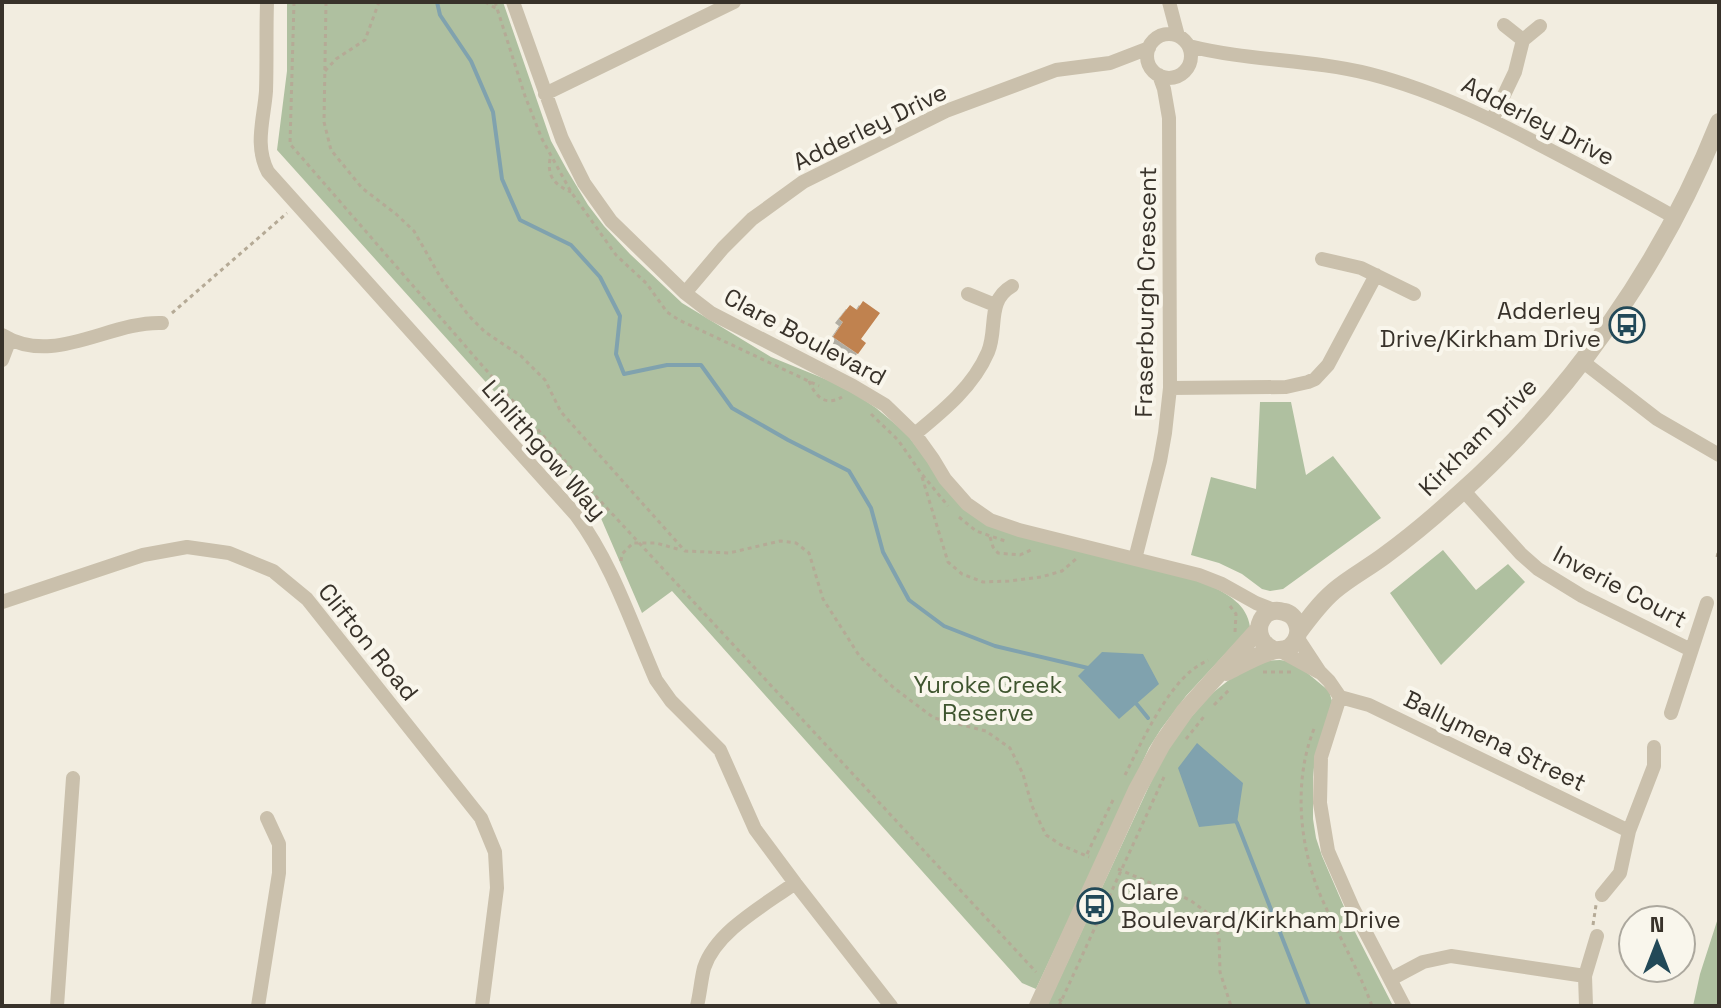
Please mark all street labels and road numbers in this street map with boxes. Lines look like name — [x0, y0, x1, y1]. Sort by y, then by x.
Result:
street label: Adderley Drive — [1456, 69, 1620, 172]
street label: Adderley Drive — [788, 76, 952, 177]
street label: Fraserburgh Crescent — [1128, 166, 1163, 418]
street label: Clare Boulevard — [719, 281, 892, 392]
street label: Kirkham Drive — [1412, 371, 1544, 503]
street label: Linlithgow Way — [475, 373, 614, 526]
street label: Inverie Court — [1548, 538, 1692, 635]
street label: Clifton Road — [311, 577, 425, 707]
street label: Ballymena Street — [1399, 683, 1591, 798]

